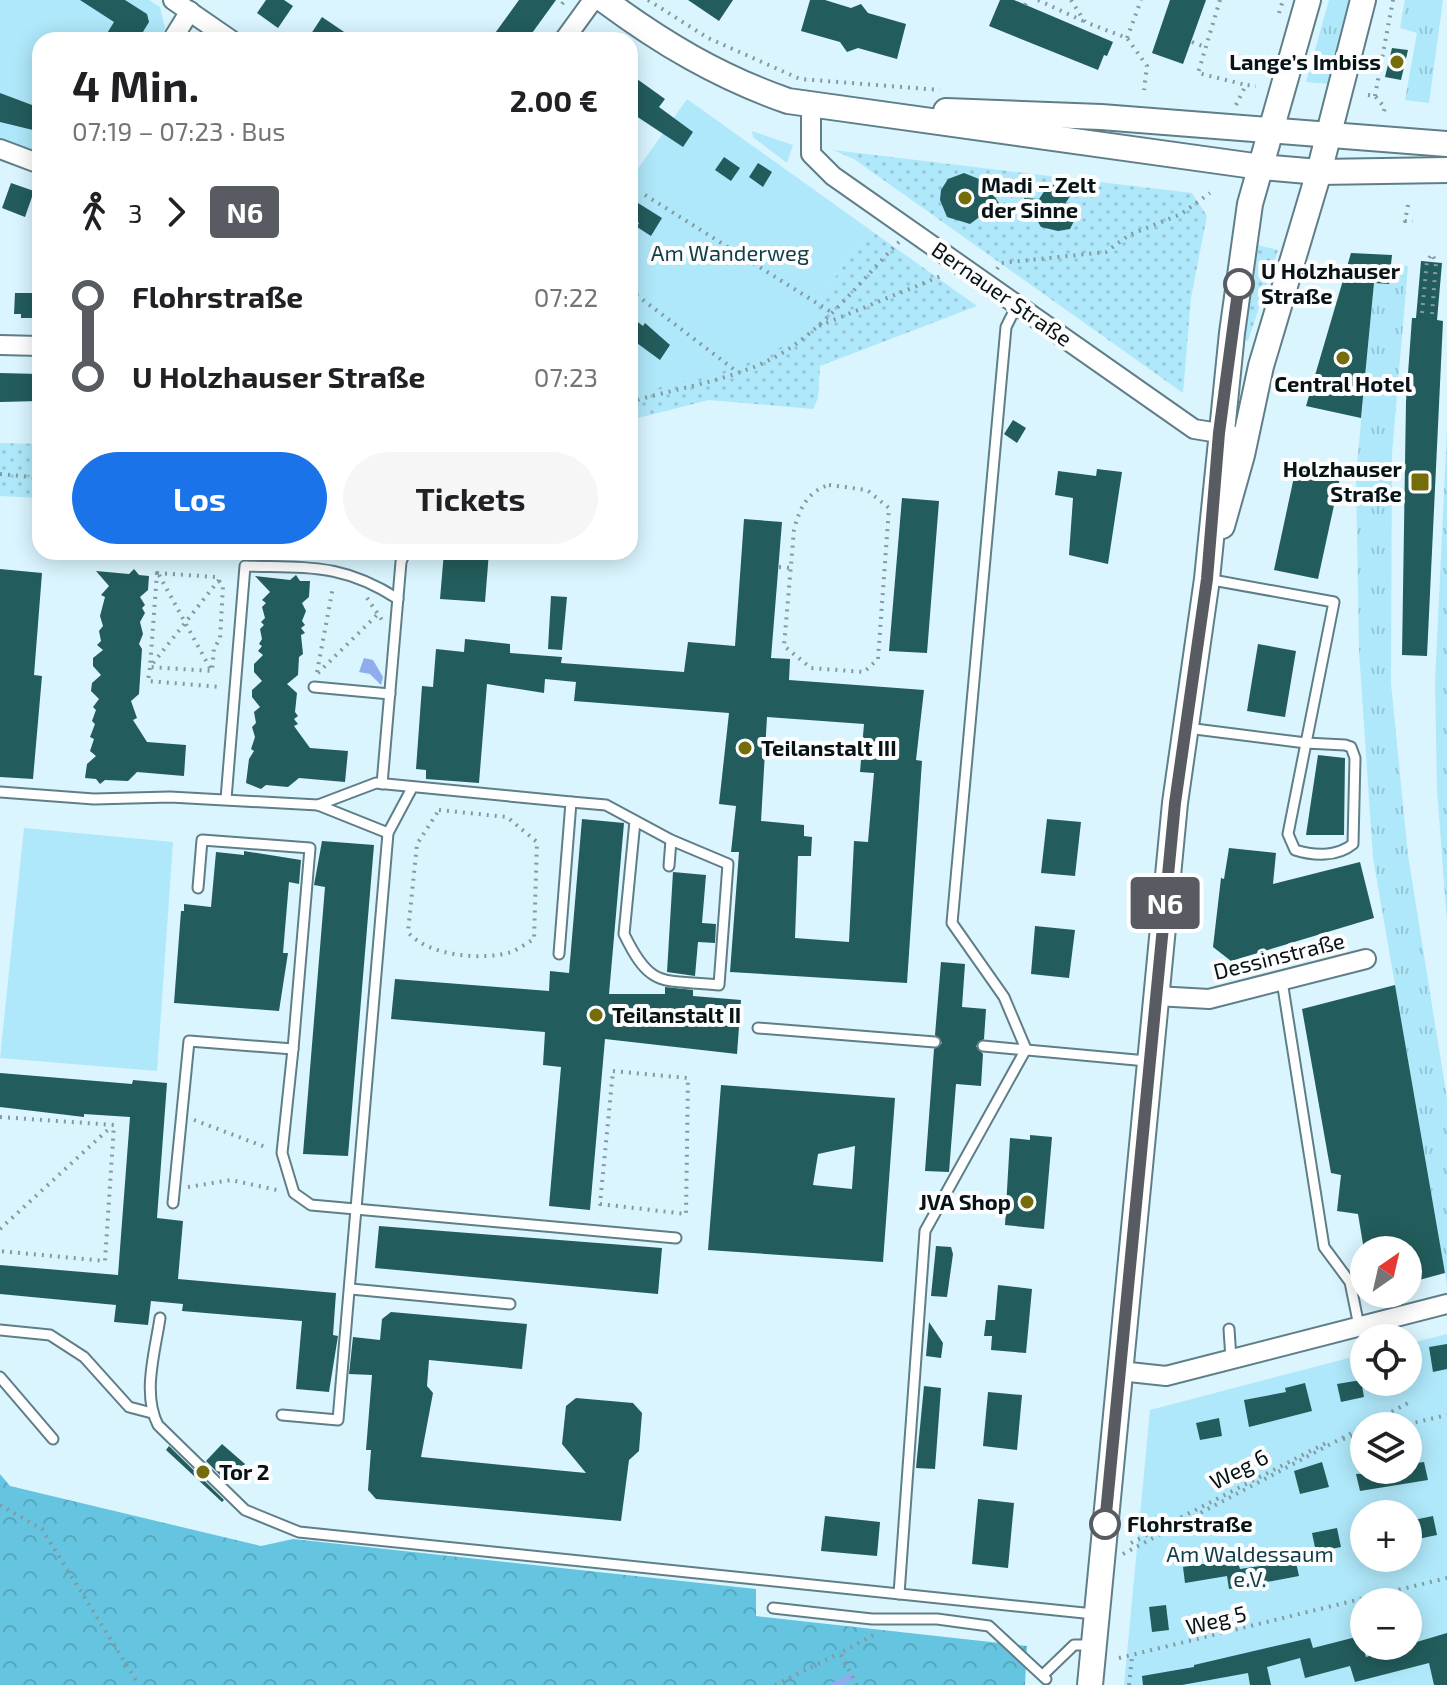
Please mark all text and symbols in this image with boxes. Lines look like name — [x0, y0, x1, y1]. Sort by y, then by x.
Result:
place label: Lange’s Imbiss — [1229, 48, 1381, 74]
marker: Lange’s Imbiss — [1388, 53, 1406, 71]
text: 4 Min. — [72, 58, 199, 111]
text: 2.00 € — [510, 82, 598, 118]
text: 07:19 – 07:23 · Bus — [72, 115, 285, 146]
place label: Madi – Zelt der Sinne — [981, 171, 1096, 222]
marker: Madi – Zelt der Sinne — [956, 189, 974, 207]
icon: walk — [72, 190, 116, 234]
icon: forward — [154, 190, 198, 234]
text: N6 — [226, 195, 263, 229]
text: 3 — [128, 197, 142, 228]
street label: Bernauer Straße — [928, 235, 1078, 351]
park label: Am Wanderweg — [651, 239, 809, 265]
place label: U Holzhauser Straße — [1261, 257, 1401, 308]
marker: U Holzhauser Straße — [1224, 269, 1254, 299]
text: Flohrstraße — [132, 278, 303, 314]
text: 07:22 — [534, 281, 598, 312]
marker: Central Hotel — [1334, 349, 1352, 367]
text: U Holzhauser Straße — [132, 358, 425, 394]
text: 07:23 — [534, 361, 598, 392]
place label: Central Hotel — [1274, 370, 1413, 396]
button: Los — [72, 452, 327, 544]
button: Tickets — [343, 452, 598, 544]
place label: Holzhauser Straße — [1283, 455, 1403, 506]
marker: Holzhauser Straße — [1409, 471, 1431, 493]
place label: Teilanstalt III — [761, 734, 897, 760]
marker: Teilanstalt III — [736, 739, 754, 757]
line badge: N6 — [1129, 877, 1201, 929]
text: N6 — [1147, 886, 1183, 920]
street label: Dessinstraße — [1211, 926, 1347, 984]
place label: Teilanstalt II — [612, 1001, 741, 1027]
marker: Teilanstalt II — [587, 1006, 605, 1024]
place label: JVA Shop — [919, 1188, 1011, 1214]
marker: JVA Shop — [1018, 1193, 1036, 1211]
north arrow — [1350, 1236, 1422, 1308]
map controls — [1350, 1236, 1422, 1660]
button: locate — [1350, 1324, 1422, 1396]
button: layers — [1350, 1412, 1422, 1484]
street label: Weg 6 — [1205, 1442, 1272, 1494]
place label: Tor 2 — [219, 1458, 270, 1484]
marker: Tor 2 — [194, 1463, 212, 1481]
button: + — [1350, 1500, 1422, 1572]
marker: Flohrstraße — [1090, 1509, 1120, 1539]
place label: Flohrstraße — [1127, 1510, 1253, 1536]
park label: Am Waldessaum e.V. — [1166, 1540, 1334, 1591]
button: − — [1350, 1588, 1422, 1660]
street label: Weg 5 — [1183, 1599, 1249, 1639]

